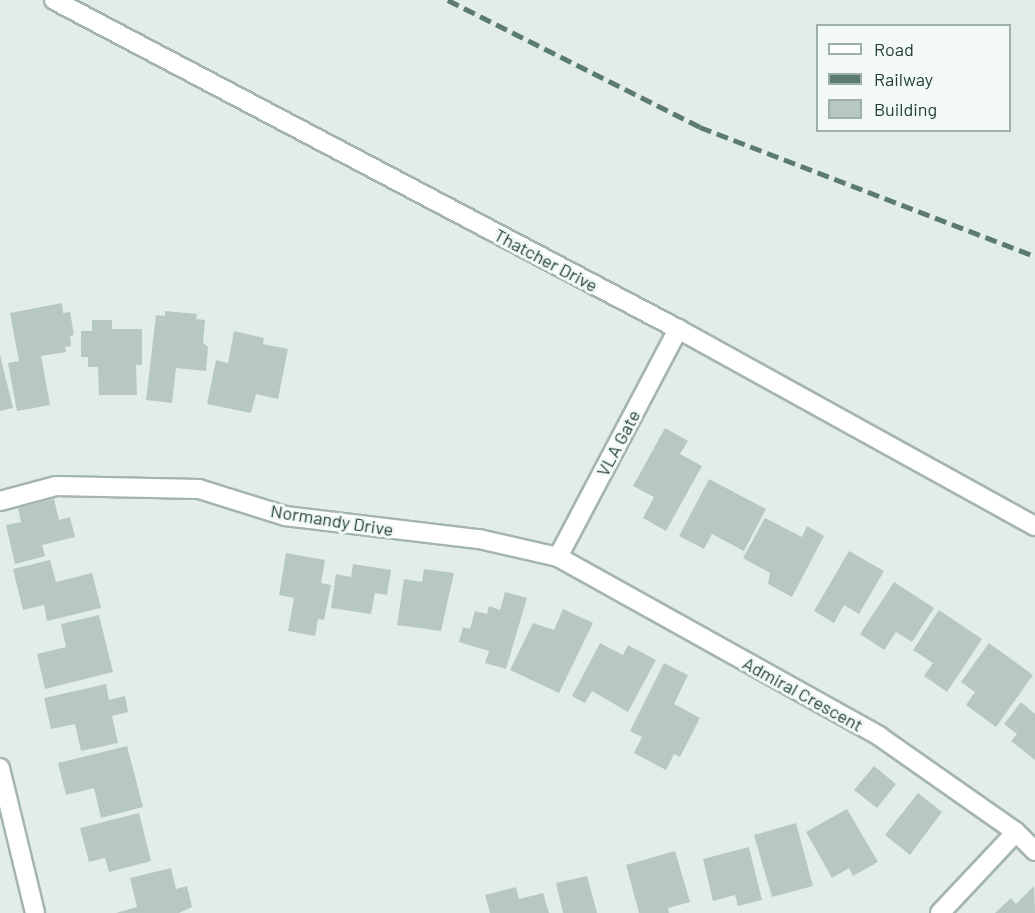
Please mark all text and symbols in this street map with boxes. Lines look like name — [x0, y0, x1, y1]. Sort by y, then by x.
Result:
legend — [816, 24, 1011, 132]
text: Road — [874, 38, 914, 60]
text: Railway — [874, 68, 933, 90]
text: Building — [874, 98, 937, 120]
street label: Thatcher Drive — [491, 224, 601, 296]
street label: VLA Gate — [592, 406, 644, 480]
street label: Normandy Drive — [269, 500, 395, 540]
street label: Admiral Crescent — [739, 652, 867, 736]

